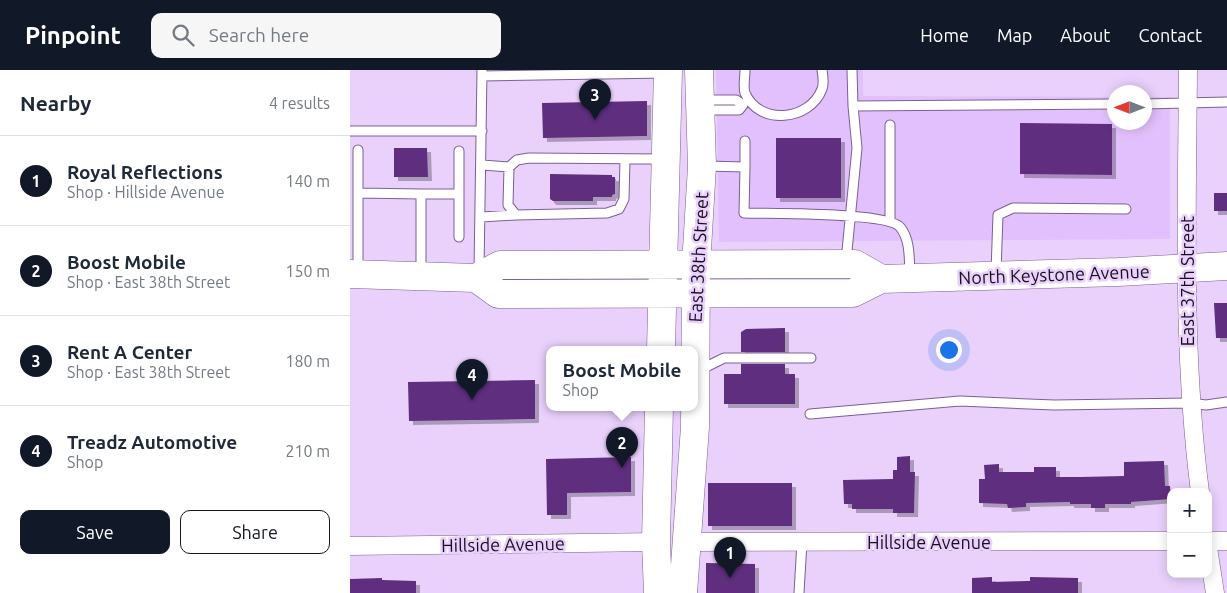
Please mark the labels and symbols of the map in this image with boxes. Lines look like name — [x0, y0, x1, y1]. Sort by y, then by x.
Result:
pin: 3 — [579, 79, 611, 120]
north arrow — [1107, 85, 1152, 130]
street label: East 38th Street — [685, 191, 711, 323]
street label: East 37th Street — [1177, 216, 1197, 346]
street label: North Keystone Avenue — [958, 261, 1150, 287]
your location — [936, 337, 962, 363]
pin: 4 — [456, 359, 488, 400]
pin: 2 — [606, 427, 638, 468]
street label: Hillside Avenue — [867, 532, 991, 552]
street label: Hillside Avenue — [441, 533, 565, 555]
pin: 1 — [714, 537, 746, 578]

